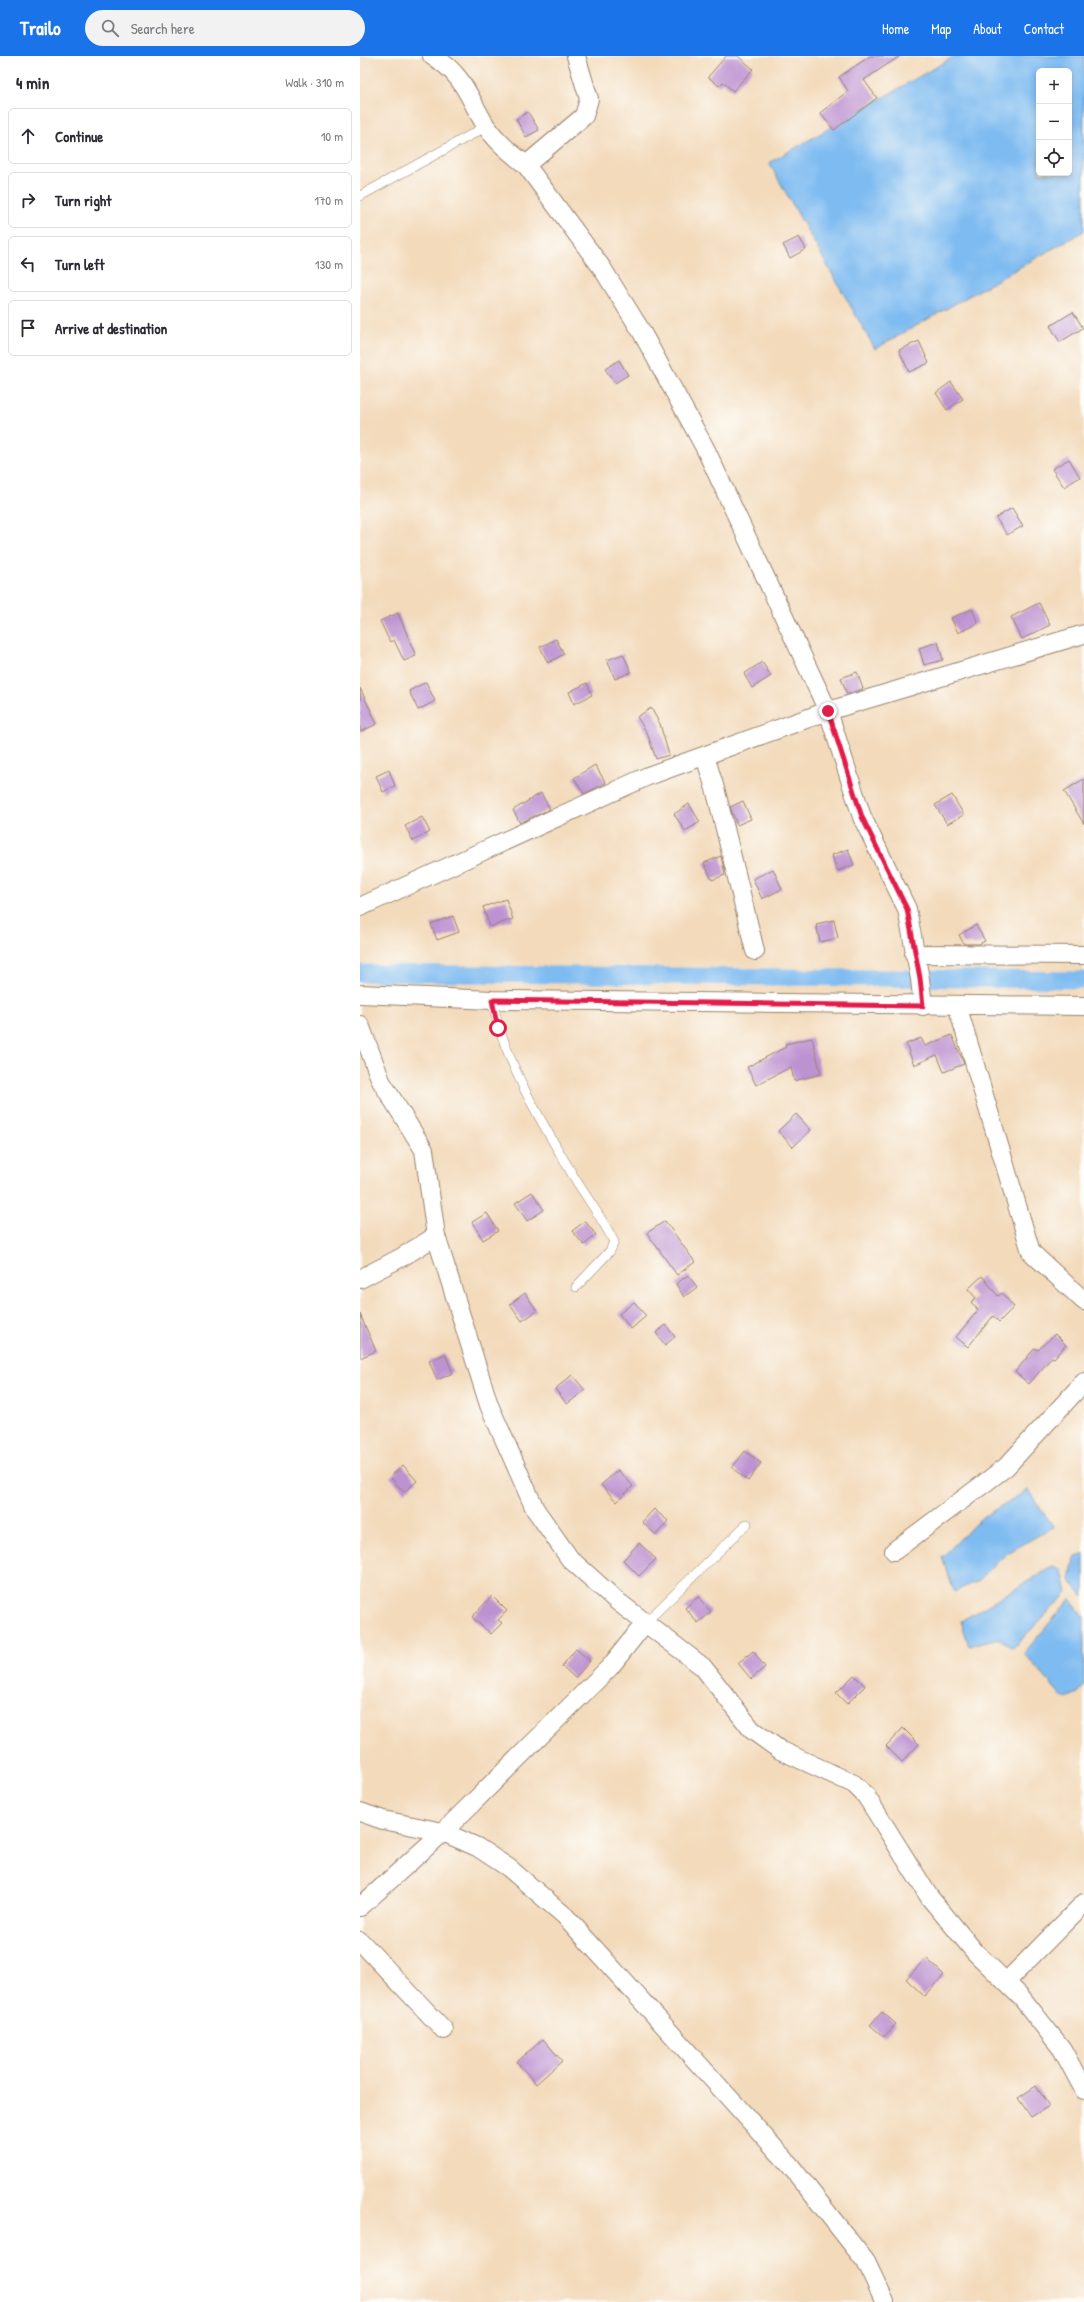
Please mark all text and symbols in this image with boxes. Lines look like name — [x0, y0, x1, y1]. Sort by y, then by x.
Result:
search box — [85, 10, 365, 46]
text: Trailo — [20, 15, 61, 41]
icon: search — [99, 17, 121, 39]
text: Search here — [131, 18, 195, 39]
text: Home — [882, 19, 909, 38]
text: Map — [931, 19, 951, 38]
text: About — [973, 19, 1002, 38]
text: Contact — [1024, 19, 1064, 38]
map controls — [1036, 68, 1072, 176]
button: + — [1036, 68, 1072, 104]
text: 4 min — [16, 71, 49, 94]
text: Walk · 310 m — [285, 73, 344, 91]
button: − — [1036, 104, 1072, 140]
icon: ahead — [17, 125, 39, 147]
text: Continue — [55, 126, 103, 147]
text: 10 m — [321, 127, 343, 145]
button: locate — [1036, 140, 1072, 176]
icon: right — [17, 189, 39, 211]
text: Turn right — [55, 190, 111, 211]
text: 170 m — [314, 191, 343, 209]
icon: left — [17, 253, 39, 275]
text: Turn left — [55, 254, 105, 275]
text: 130 m — [315, 255, 343, 273]
icon: arrive — [17, 317, 39, 339]
text: Arrive at destination — [55, 318, 167, 339]
route end — [819, 702, 837, 720]
route start — [489, 1019, 507, 1037]

